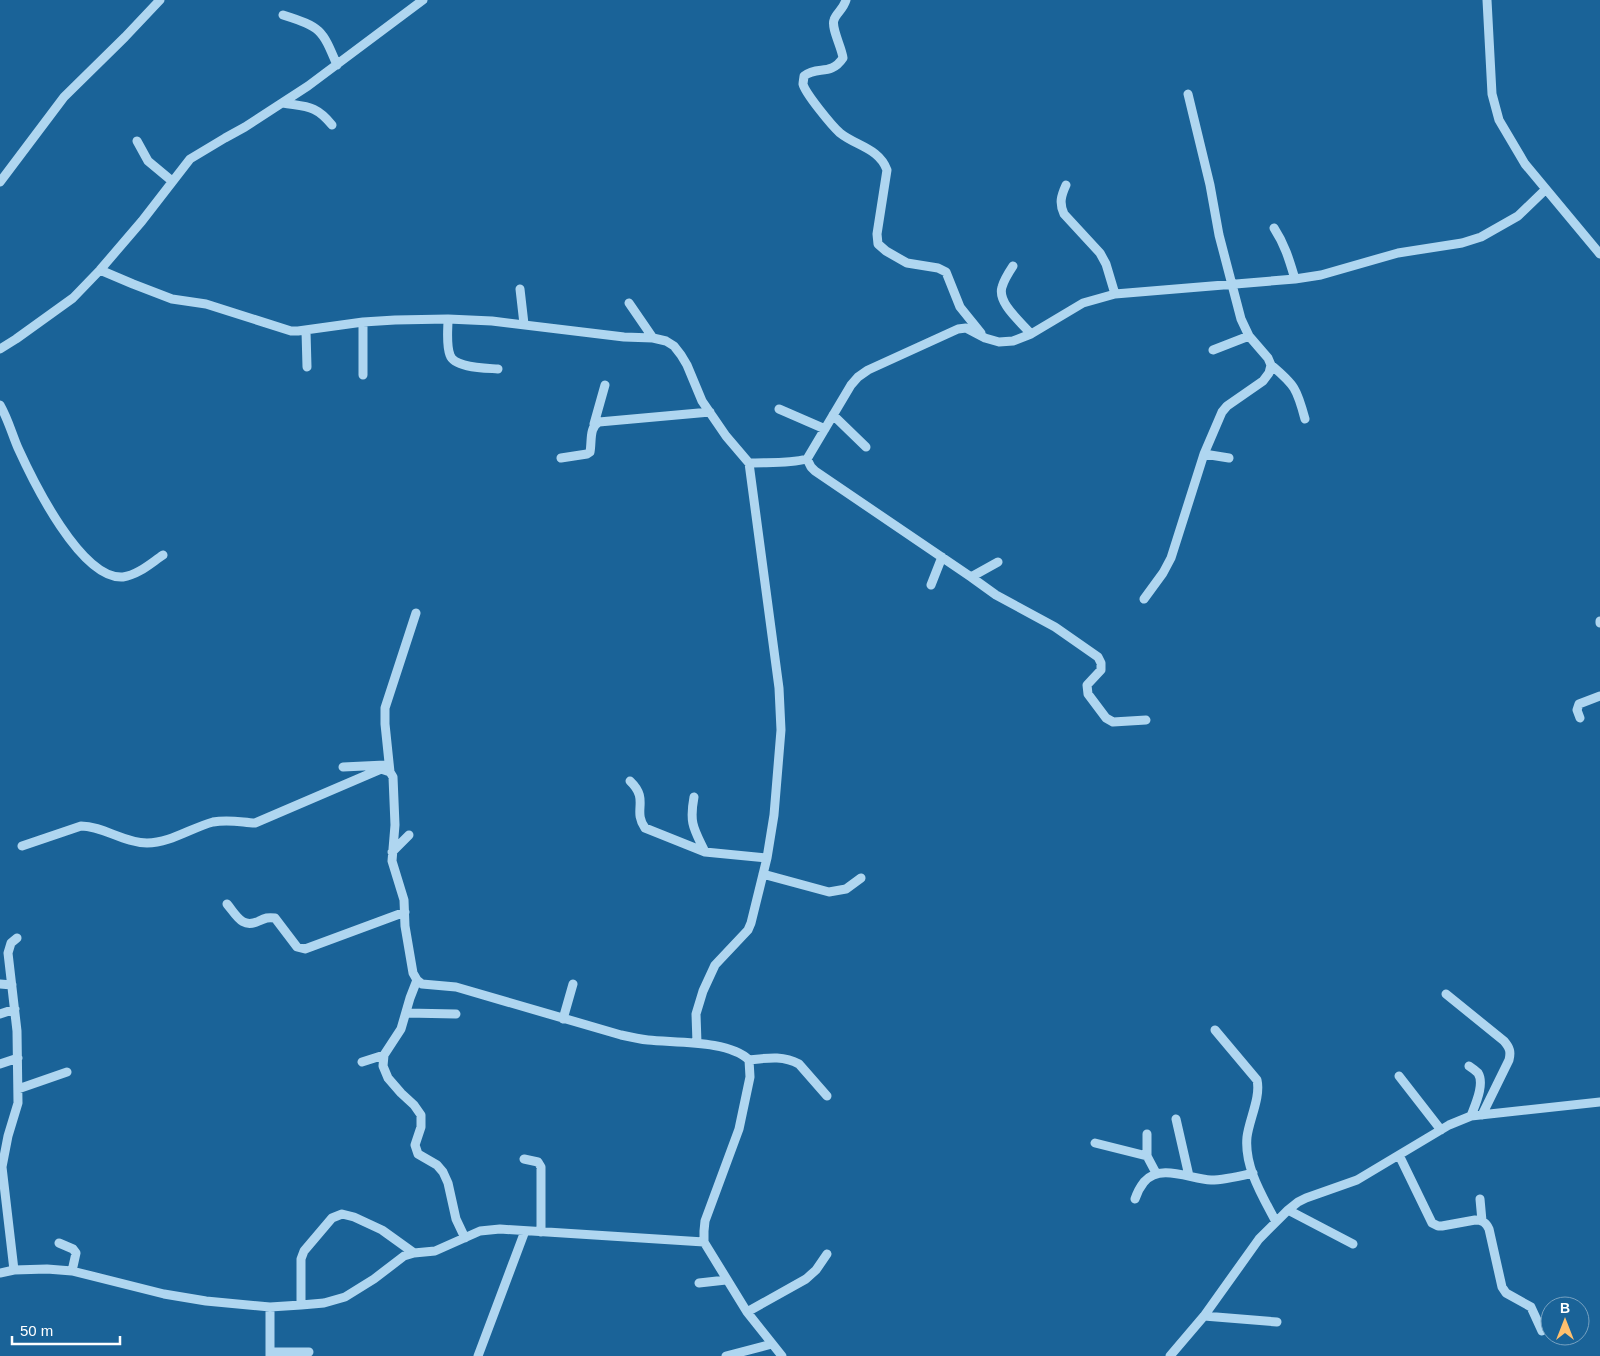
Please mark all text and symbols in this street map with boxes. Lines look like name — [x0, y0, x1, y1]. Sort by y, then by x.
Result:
north arrow — [1540, 1296, 1590, 1346]
text: B — [1560, 1300, 1570, 1316]
scale bar — [12, 1314, 120, 1346]
text: 50 m — [20, 1322, 53, 1339]

